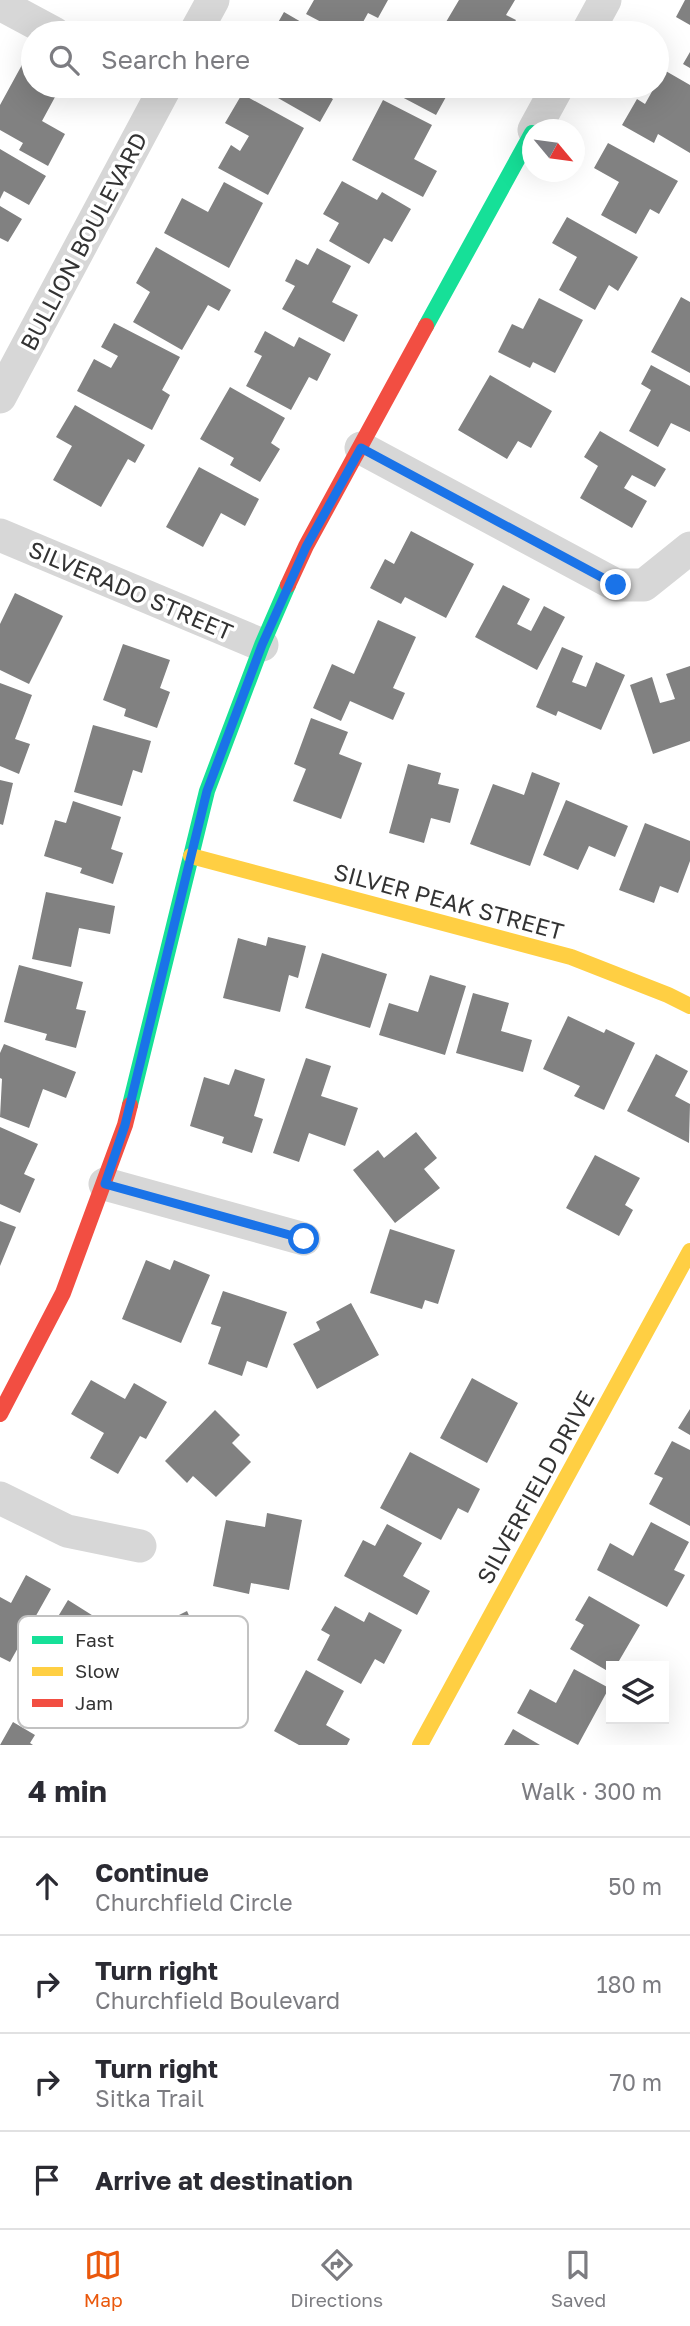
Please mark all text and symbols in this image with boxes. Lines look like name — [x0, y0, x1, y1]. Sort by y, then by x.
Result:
search box — [21, 21, 669, 98]
icon: search — [45, 41, 83, 79]
text: Search here — [101, 44, 250, 75]
north arrow — [522, 119, 585, 182]
street label: BULLION BOULEVARD — [14, 127, 152, 355]
street label: SILVERADO STREET — [25, 534, 237, 646]
route end — [600, 569, 631, 600]
street label: SILVER PEAK STREET — [331, 857, 567, 945]
route start — [288, 1223, 319, 1254]
street label: SILVERFIELD DRIVE — [470, 1386, 600, 1588]
legend — [18, 1616, 248, 1728]
text: Fast — [75, 1628, 114, 1651]
text: Slow — [75, 1659, 120, 1682]
map controls — [606, 1661, 669, 1724]
button: layers — [606, 1661, 669, 1724]
text: Jam — [75, 1691, 113, 1714]
text: 4 min — [28, 1773, 107, 1809]
text: Walk · 300 m — [521, 1777, 662, 1805]
text: Continue — [95, 1857, 209, 1888]
icon: ahead — [28, 1867, 66, 1905]
text: 50 m — [608, 1872, 662, 1900]
text: Churchfield Circle — [95, 1888, 293, 1916]
text: Turn right — [95, 1955, 218, 1986]
icon: right — [28, 1965, 66, 2003]
text: 180 m — [596, 1970, 662, 1998]
text: Churchfield Boulevard — [95, 1986, 340, 2014]
text: Turn right — [95, 2053, 218, 2084]
icon: right — [28, 2063, 66, 2101]
text: 70 m — [609, 2068, 662, 2096]
text: Sitka Trail — [95, 2084, 204, 2112]
icon: arrive — [28, 2161, 66, 2199]
text: Arrive at destination — [95, 2165, 353, 2196]
tab: Map — [84, 2246, 123, 2311]
tab: Directions — [290, 2246, 383, 2311]
tab: Saved — [551, 2246, 606, 2311]

